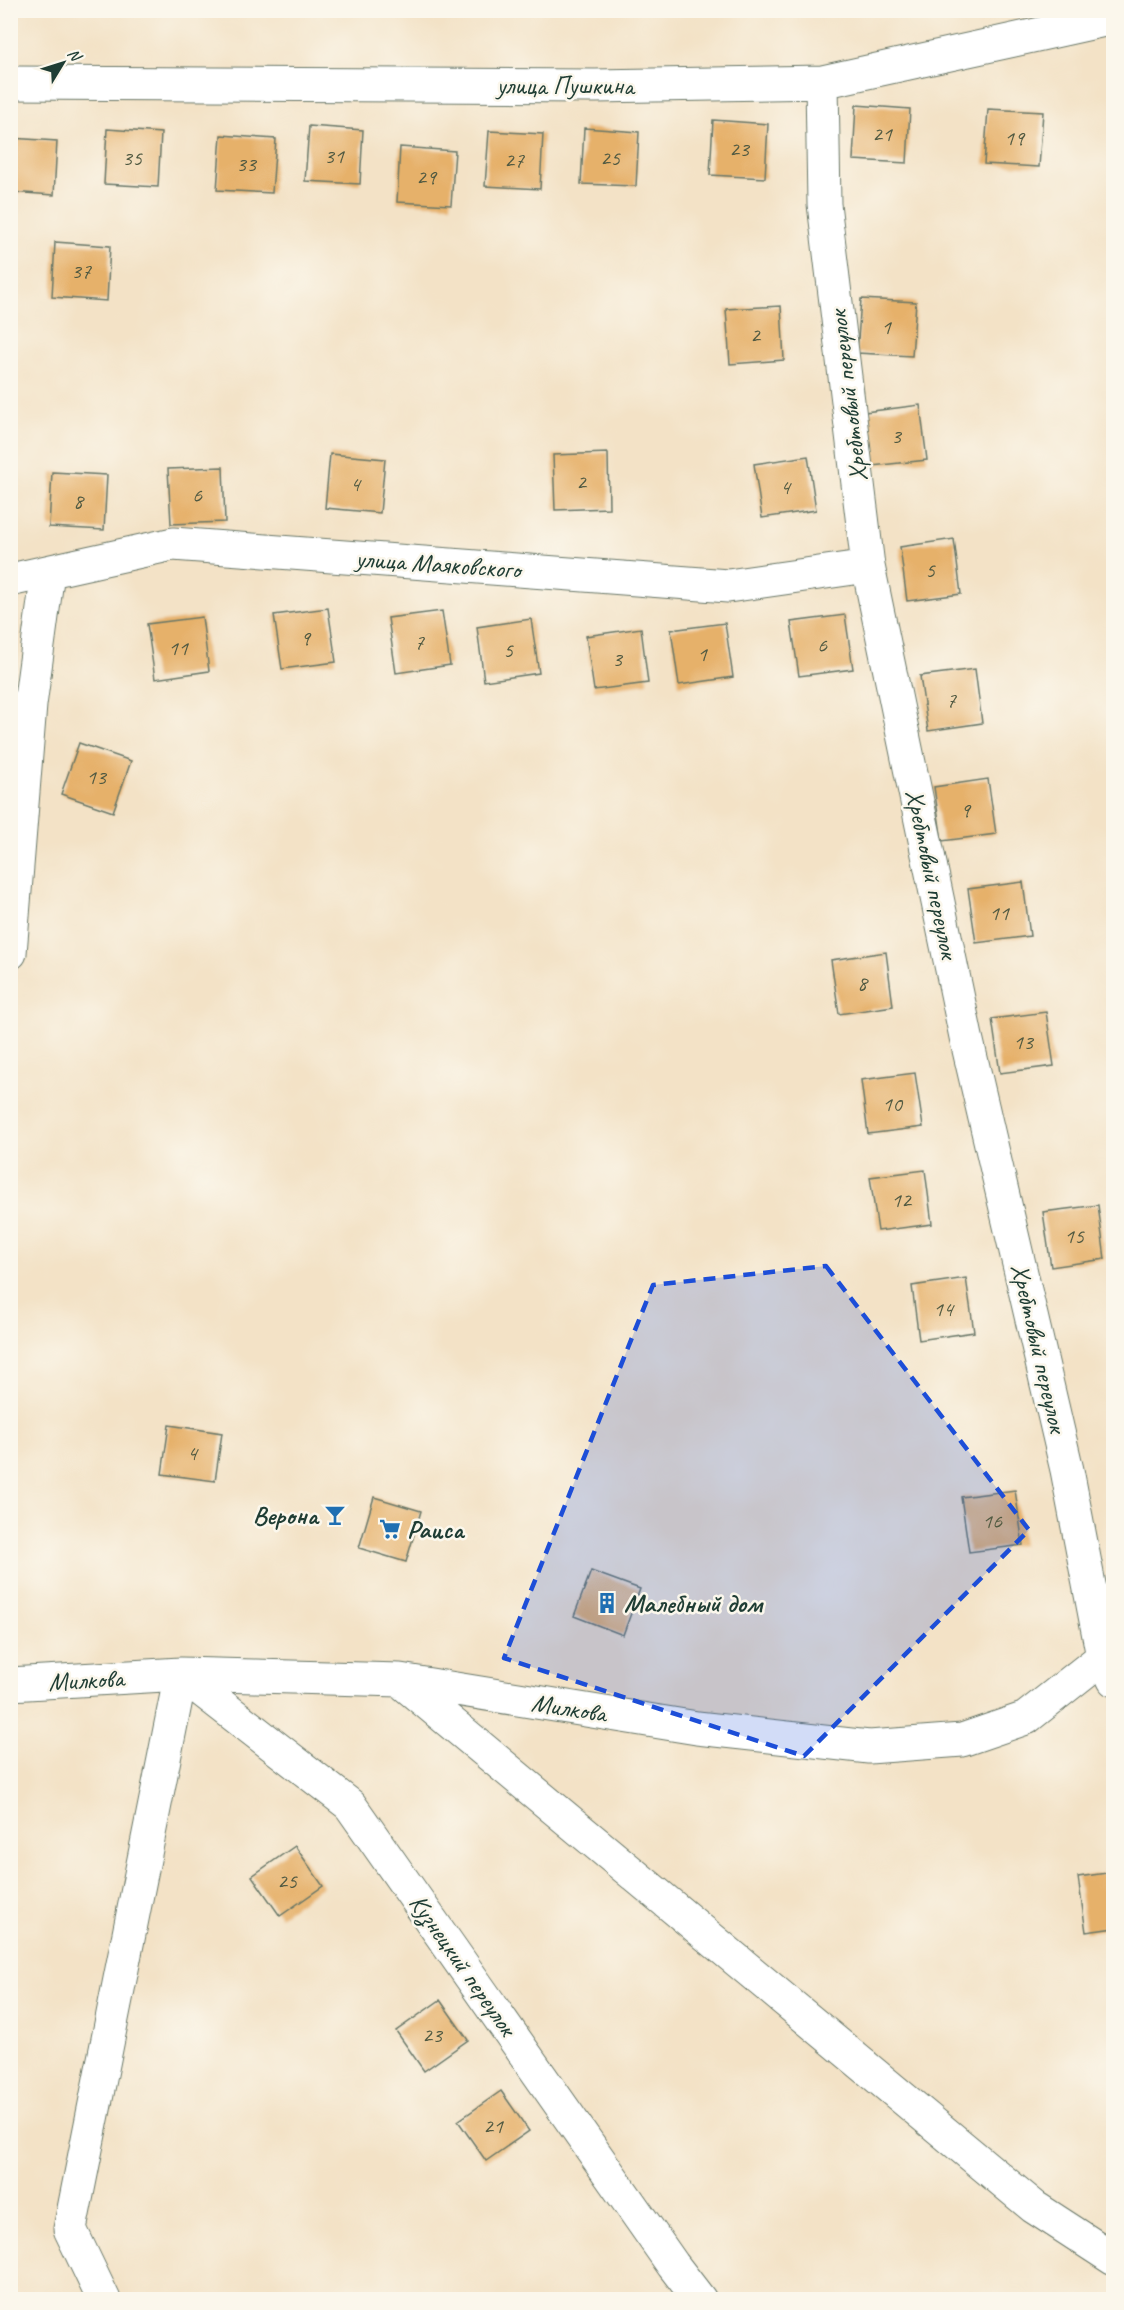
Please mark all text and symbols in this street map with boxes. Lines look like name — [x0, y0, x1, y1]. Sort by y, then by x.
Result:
north arrow — [33, 33, 93, 93]
text: N — [63, 44, 87, 67]
street label: улица Пушкина — [494, 69, 636, 102]
house number: 21 — [872, 120, 893, 148]
house number: 19 — [1004, 124, 1026, 152]
house number: 23 — [729, 135, 751, 163]
house number: 31 — [324, 142, 345, 170]
house number: 35 — [122, 144, 143, 172]
house number: 25 — [600, 144, 621, 172]
house number: 27 — [504, 146, 525, 174]
house number: 33 — [236, 150, 258, 178]
house number: 29 — [416, 163, 438, 191]
house number: 37 — [71, 257, 92, 285]
street label: Хребтовый переулок — [821, 306, 875, 483]
house number: 1 — [881, 313, 892, 341]
house number: 2 — [750, 321, 762, 349]
house number: 3 — [891, 422, 903, 450]
house number: 2 — [576, 468, 588, 496]
house number: 4 — [350, 470, 362, 498]
house number: 4 — [780, 473, 792, 501]
house number: 6 — [192, 481, 203, 509]
house number: 8 — [73, 487, 85, 515]
street label: улица Маяковского — [352, 542, 524, 586]
house number: 5 — [925, 556, 936, 584]
house number: 9 — [300, 624, 312, 652]
house number: 7 — [414, 628, 425, 656]
house number: 6 — [817, 631, 828, 659]
house number: 11 — [168, 634, 189, 662]
house number: 5 — [503, 636, 514, 664]
house number: 1 — [697, 640, 708, 668]
house number: 3 — [612, 645, 624, 673]
house number: 7 — [946, 686, 957, 714]
house number: 13 — [86, 763, 108, 791]
street label: Хребтовый переулок — [898, 786, 967, 964]
house number: 9 — [960, 796, 972, 824]
house number: 11 — [989, 899, 1010, 927]
house number: 8 — [857, 969, 869, 997]
house number: 13 — [1013, 1028, 1035, 1056]
house number: 10 — [882, 1090, 904, 1118]
house number: 12 — [891, 1186, 913, 1214]
house number: 15 — [1064, 1222, 1085, 1250]
street label: Хребтовый переулок — [1004, 1260, 1075, 1438]
house number: 14 — [933, 1295, 955, 1323]
house number: 4 — [187, 1439, 199, 1467]
place label: Верона — [253, 1499, 321, 1532]
bar icon: Верона — [323, 1503, 347, 1527]
house number: 16 — [982, 1507, 1003, 1535]
place label: Раиса — [407, 1513, 466, 1546]
supermarket icon: Раиса — [378, 1517, 402, 1541]
place label: Малебный дом — [624, 1587, 764, 1620]
building icon: Малебный дом — [595, 1591, 619, 1615]
street label: Милкова — [48, 1661, 127, 1698]
street label: Милкова — [529, 1686, 611, 1731]
house number: 25 — [277, 1867, 298, 1895]
street label: Кузнецкий переулок — [401, 1888, 525, 2045]
house number: 23 — [422, 2021, 444, 2049]
house number: 21 — [483, 2112, 504, 2140]

